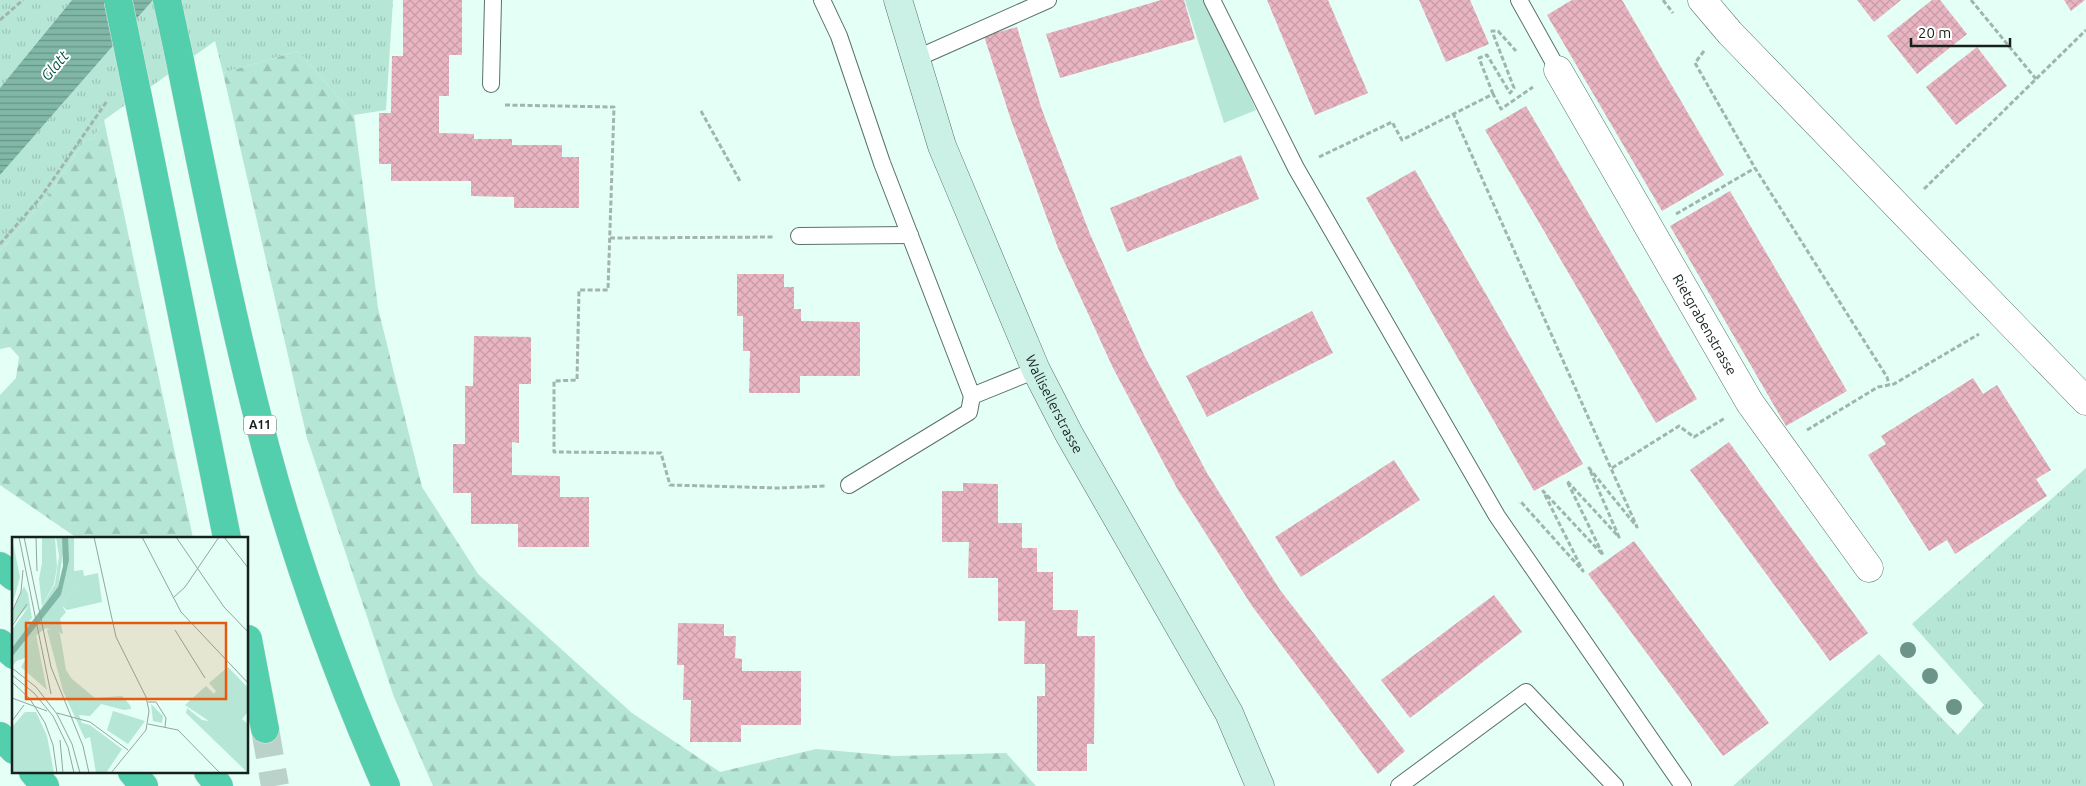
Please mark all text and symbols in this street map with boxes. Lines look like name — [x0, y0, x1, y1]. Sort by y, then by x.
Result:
scale bar — [1911, 15, 2010, 47]
text: 20 m — [1918, 24, 1951, 41]
water label: Glatt — [37, 47, 72, 84]
street label: Rietgrabenstrasse — [1669, 271, 1740, 378]
street label: Wallisellerstrasse — [1023, 352, 1086, 456]
road number: A11 — [244, 416, 276, 434]
inset map — [12, 537, 249, 774]

